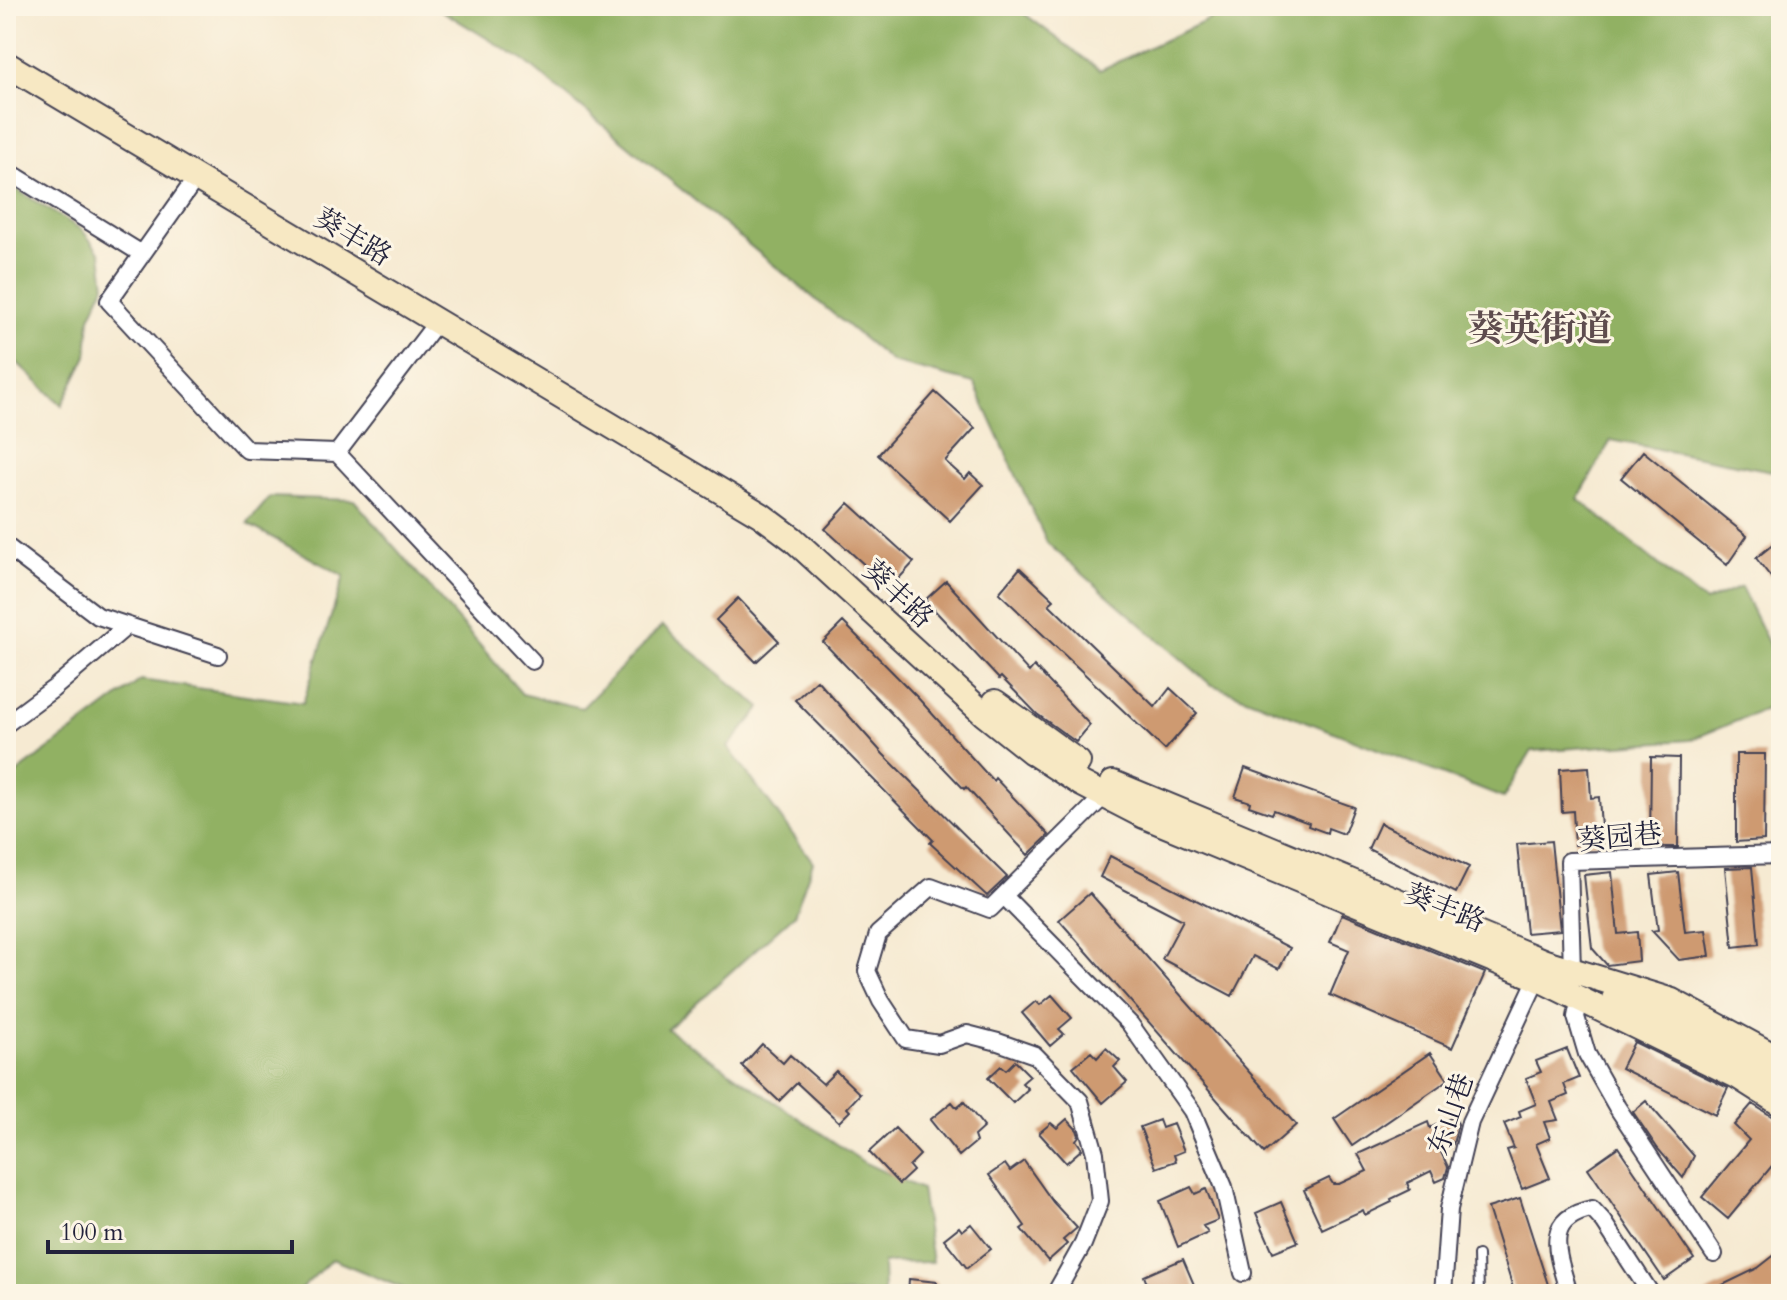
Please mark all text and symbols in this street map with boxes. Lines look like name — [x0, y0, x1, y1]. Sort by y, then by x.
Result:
street label: 葵丰路 — [307, 199, 399, 275]
district label: 葵英街道 — [1468, 305, 1612, 354]
street label: 葵丰路 — [854, 551, 942, 637]
street label: 葵园巷 — [1576, 814, 1664, 860]
street label: 葵丰路 — [1399, 875, 1491, 941]
street label: 东山巷 — [1419, 1068, 1483, 1160]
scale bar — [48, 1204, 292, 1254]
text: 100 m — [60, 1216, 124, 1249]

